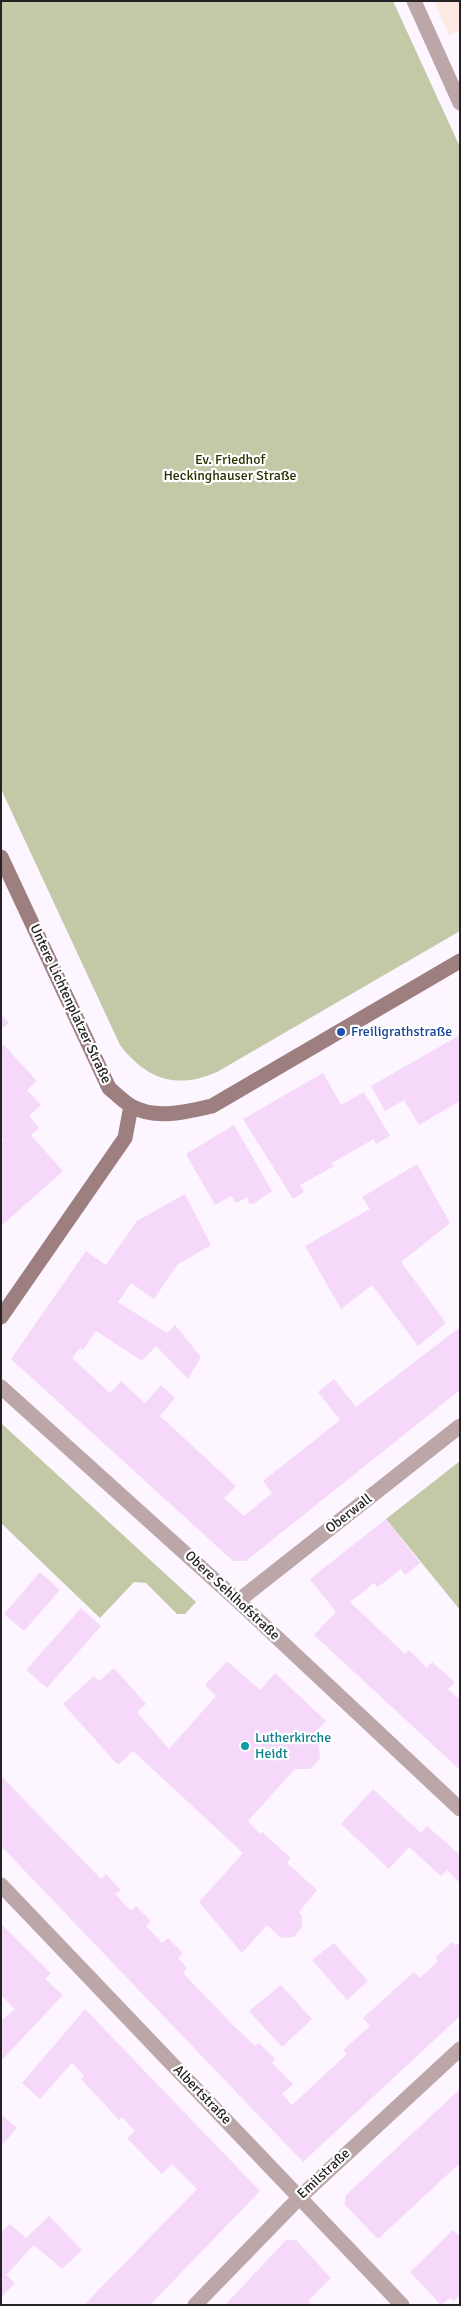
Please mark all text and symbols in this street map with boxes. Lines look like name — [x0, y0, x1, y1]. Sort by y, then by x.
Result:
park label: Ev. Friedhof Heckinghauser Straße — [163, 452, 297, 484]
street label: Untere Lichtenplatzer Straße — [26, 922, 114, 1086]
place label: Freiligrathstraße — [351, 1024, 452, 1040]
marker: Freiligrathstraße — [335, 1026, 347, 1038]
street label: Oberwall — [322, 1491, 376, 1537]
street label: Obere Sehlhofstraße — [181, 1548, 283, 1644]
place label: Lutherkirche Heidt — [255, 1730, 331, 1762]
marker: Lutherkirche Heidt — [239, 1740, 251, 1752]
street label: Albertstraße — [169, 2062, 235, 2128]
street label: Emilstraße — [294, 2145, 354, 2203]

